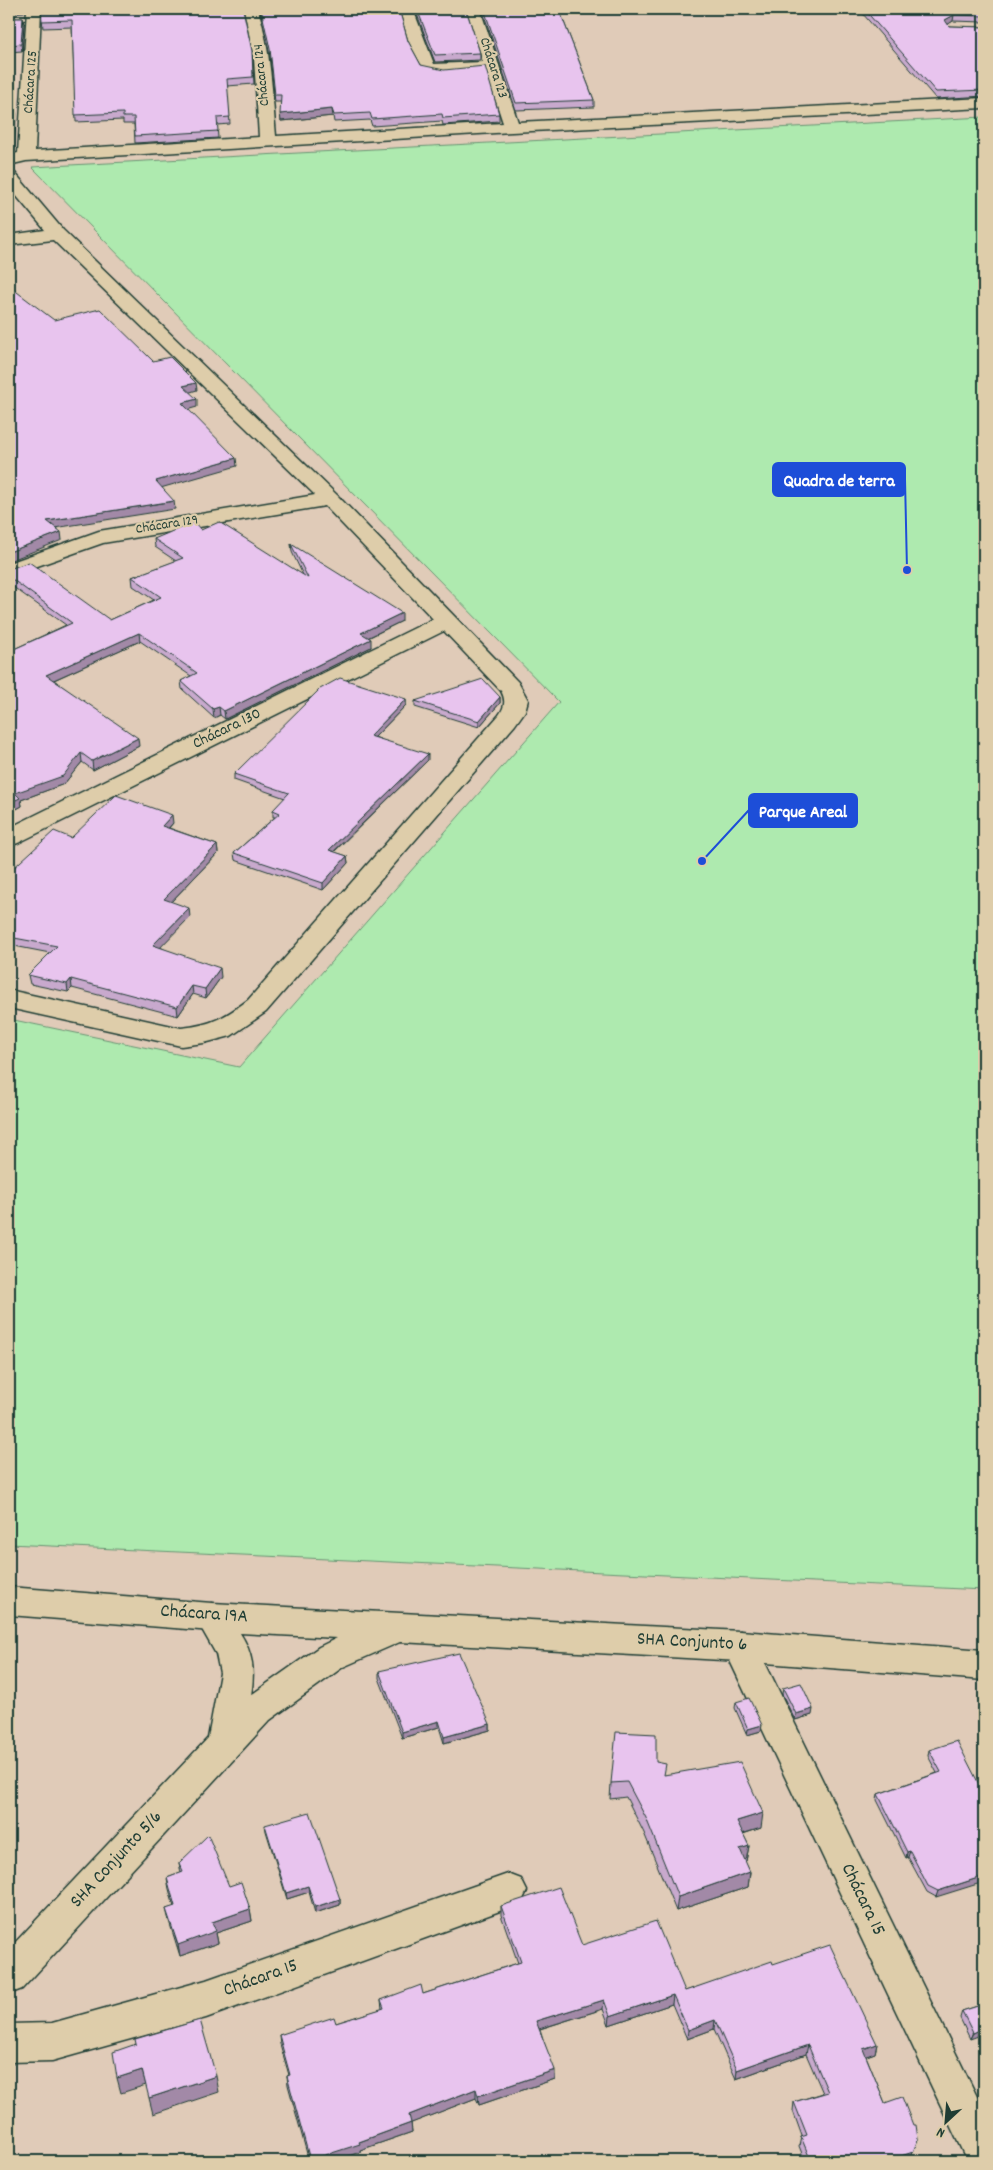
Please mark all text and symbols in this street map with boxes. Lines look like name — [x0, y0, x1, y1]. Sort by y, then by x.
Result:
street label: Chácara 123 — [474, 35, 512, 101]
street label: Chácara 124 — [249, 43, 275, 107]
street label: Chácara 125 — [19, 50, 43, 114]
callout: Quadra de terra — [773, 463, 905, 496]
text: Quadra de terra — [783, 470, 895, 495]
street label: Chácara 129 — [134, 510, 200, 540]
street label: Chácara 130 — [189, 703, 265, 755]
callout: Parque Areal — [749, 794, 857, 827]
text: Parque Areal — [759, 801, 848, 826]
street label: Chácara 19A — [159, 1598, 249, 1632]
street label: SHA Conjunto 6 — [636, 1627, 748, 1659]
street label: SHA Conjunto 5/6 — [65, 1805, 169, 1915]
street label: Chácara 15 — [833, 1859, 891, 1941]
street label: Chácara 15 — [220, 1953, 302, 2005]
north arrow — [920, 2098, 970, 2148]
text: N — [934, 2121, 949, 2142]

